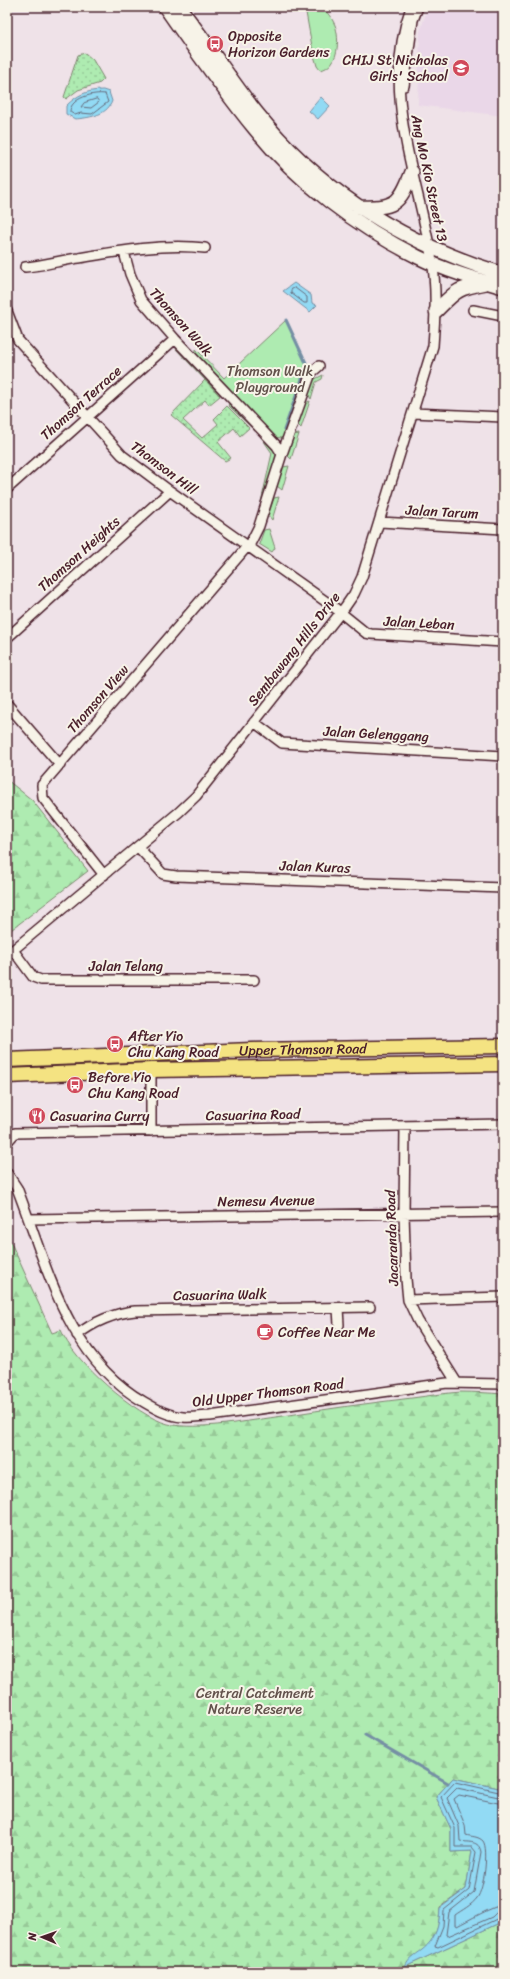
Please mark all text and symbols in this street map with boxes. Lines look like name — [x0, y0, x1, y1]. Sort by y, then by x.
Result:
place label: Opposite Horizon Gardens — [228, 24, 330, 65]
bus stop icon: Opposite Horizon Gardens — [205, 34, 225, 54]
place label: CHIJ St Nicholas Girls' School — [342, 48, 449, 89]
school or university icon: CHIJ St Nicholas Girls' School — [451, 58, 471, 78]
street label: Ang Mo Kio Street 13 — [403, 111, 455, 244]
street label: Thomson Walk — [143, 282, 219, 362]
street label: Thomson Terrace — [34, 359, 128, 447]
park label: Thomson Walk Playground — [227, 359, 313, 400]
street label: Thomson Hill — [125, 434, 204, 502]
street label: Jalan Tarum — [404, 498, 479, 526]
street label: Thomson Heights — [32, 509, 127, 598]
street label: Sembawang Hills Drive — [241, 586, 347, 712]
street label: Jalan Leban — [382, 609, 456, 637]
street label: Thomson View — [61, 658, 136, 739]
street label: Jalan Gelenggang — [322, 719, 429, 749]
street label: Jalan Kuras — [278, 853, 351, 881]
street label: Jalan Telang — [88, 954, 163, 979]
place label: After Yio Chu Kang Road — [127, 1024, 220, 1065]
bus stop icon: After Yio Chu Kang Road — [105, 1034, 125, 1054]
street label: Upper Thomson Road — [238, 1036, 368, 1063]
place label: Before Yio Chu Kang Road — [88, 1065, 180, 1106]
bus stop icon: Before Yio Chu Kang Road — [65, 1075, 85, 1095]
street label: Casuarina Road — [206, 1102, 302, 1128]
place label: Casuarina Curry — [50, 1104, 150, 1129]
restaurant icon: Casuarina Curry — [27, 1106, 47, 1126]
street label: Nemesu Avenue — [217, 1188, 315, 1214]
street label: Jacaranda Road — [378, 1188, 406, 1287]
street label: Casuarina Walk — [173, 1282, 268, 1308]
place label: Coffee Near Me — [278, 1320, 376, 1345]
cafe icon: Coffee Near Me — [255, 1322, 275, 1342]
street label: Old Upper Thomson Road — [191, 1371, 347, 1415]
park label: Central Catchment Nature Reserve — [196, 1681, 314, 1722]
north arrow — [22, 1917, 62, 1957]
text: N — [23, 1932, 42, 1942]

